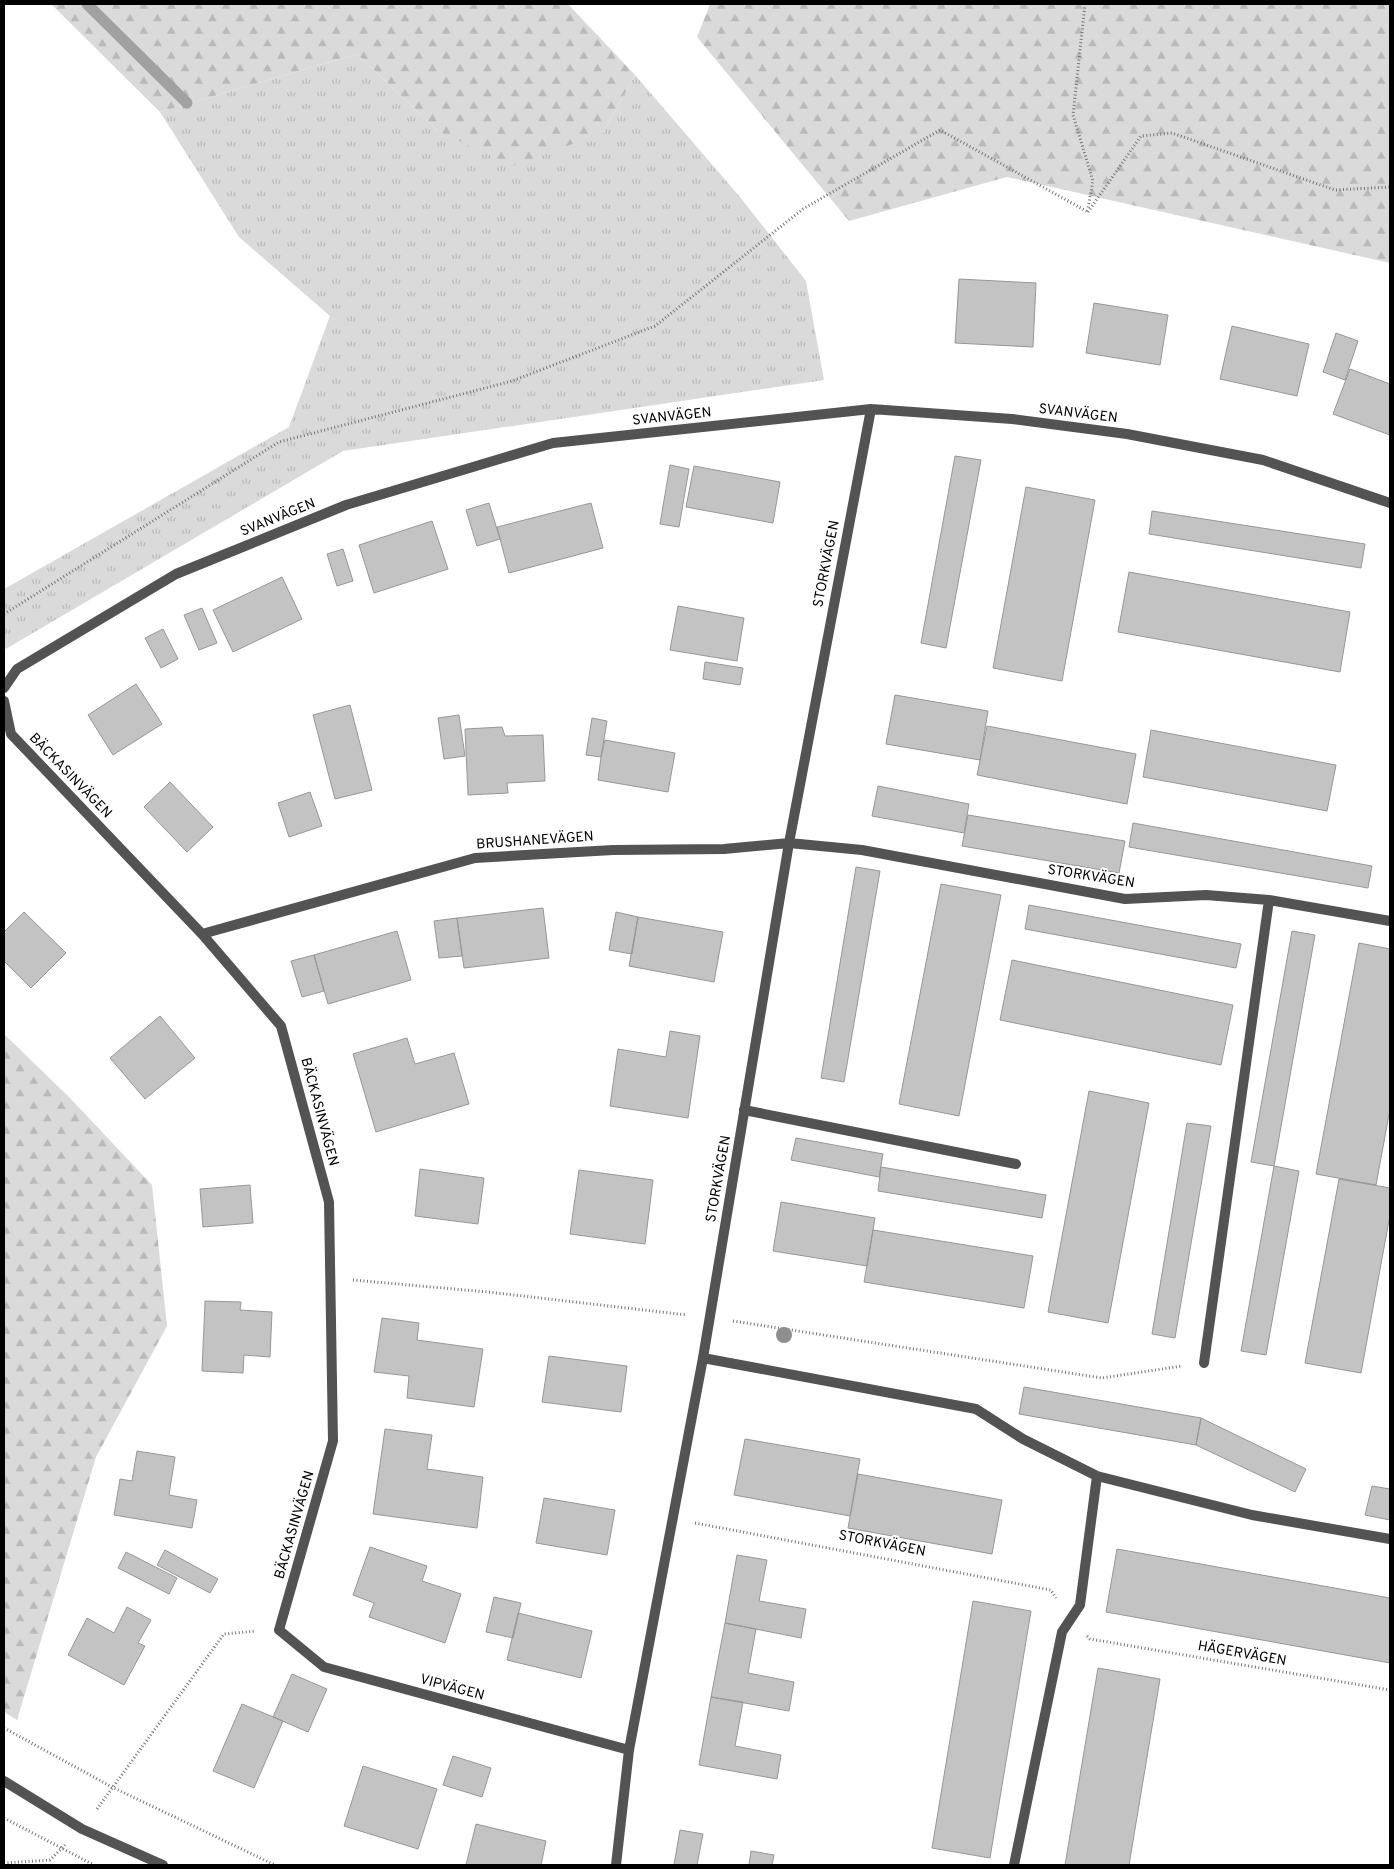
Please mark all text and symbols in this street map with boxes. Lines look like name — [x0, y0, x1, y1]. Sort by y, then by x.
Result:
street label: SVANVÄGEN — [1038, 400, 1119, 427]
street label: SVANVÄGEN — [631, 403, 712, 430]
street label: SVANVÄGEN — [238, 494, 318, 541]
street label: STORKVÄGEN — [809, 519, 844, 609]
street label: BÄCKASINVÄGEN — [25, 729, 116, 822]
street label: BRUSHANEVÄGEN — [476, 827, 594, 854]
street label: STORKVÄGEN — [1046, 861, 1136, 892]
street label: BÄCKASINVÄGEN — [296, 1056, 343, 1168]
street label: STORKVÄGEN — [702, 1134, 735, 1224]
street label: BÄCKASINVÄGEN — [270, 1469, 319, 1581]
street label: STORKVÄGEN — [837, 1526, 927, 1561]
street label: HÄGERVÄGEN — [1196, 1637, 1288, 1670]
street label: VIPVÄGEN — [418, 1670, 486, 1705]

